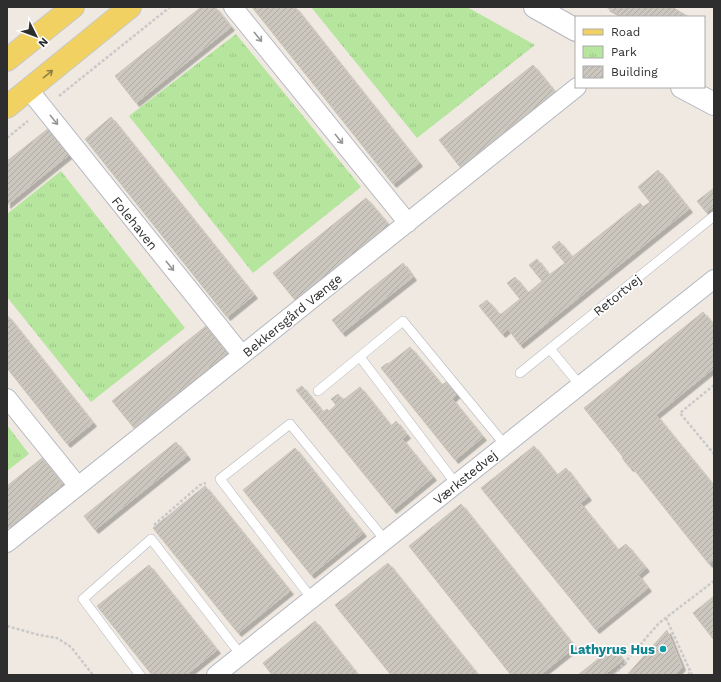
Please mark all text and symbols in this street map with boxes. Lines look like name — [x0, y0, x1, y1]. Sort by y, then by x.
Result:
north arrow — [16, 16, 56, 56]
legend — [575, 16, 705, 88]
text: Road — [611, 25, 640, 39]
one-way arrow — [253, 32, 262, 43]
text: N — [36, 35, 51, 50]
text: Park — [611, 45, 637, 59]
text: Building — [611, 65, 658, 79]
one-way arrow — [43, 70, 54, 79]
one-way arrow — [49, 115, 58, 126]
one-way arrow — [335, 133, 344, 144]
street label: Folehaven — [109, 194, 161, 253]
one-way arrow — [165, 260, 174, 271]
street label: Bekkersgård Vænge — [240, 271, 345, 360]
street label: Retortvej — [590, 272, 644, 319]
street label: Værkstedvej — [430, 447, 500, 508]
place label: Lathyrus Hus — [570, 642, 655, 657]
marker: Lathyrus Hus — [658, 644, 668, 654]

